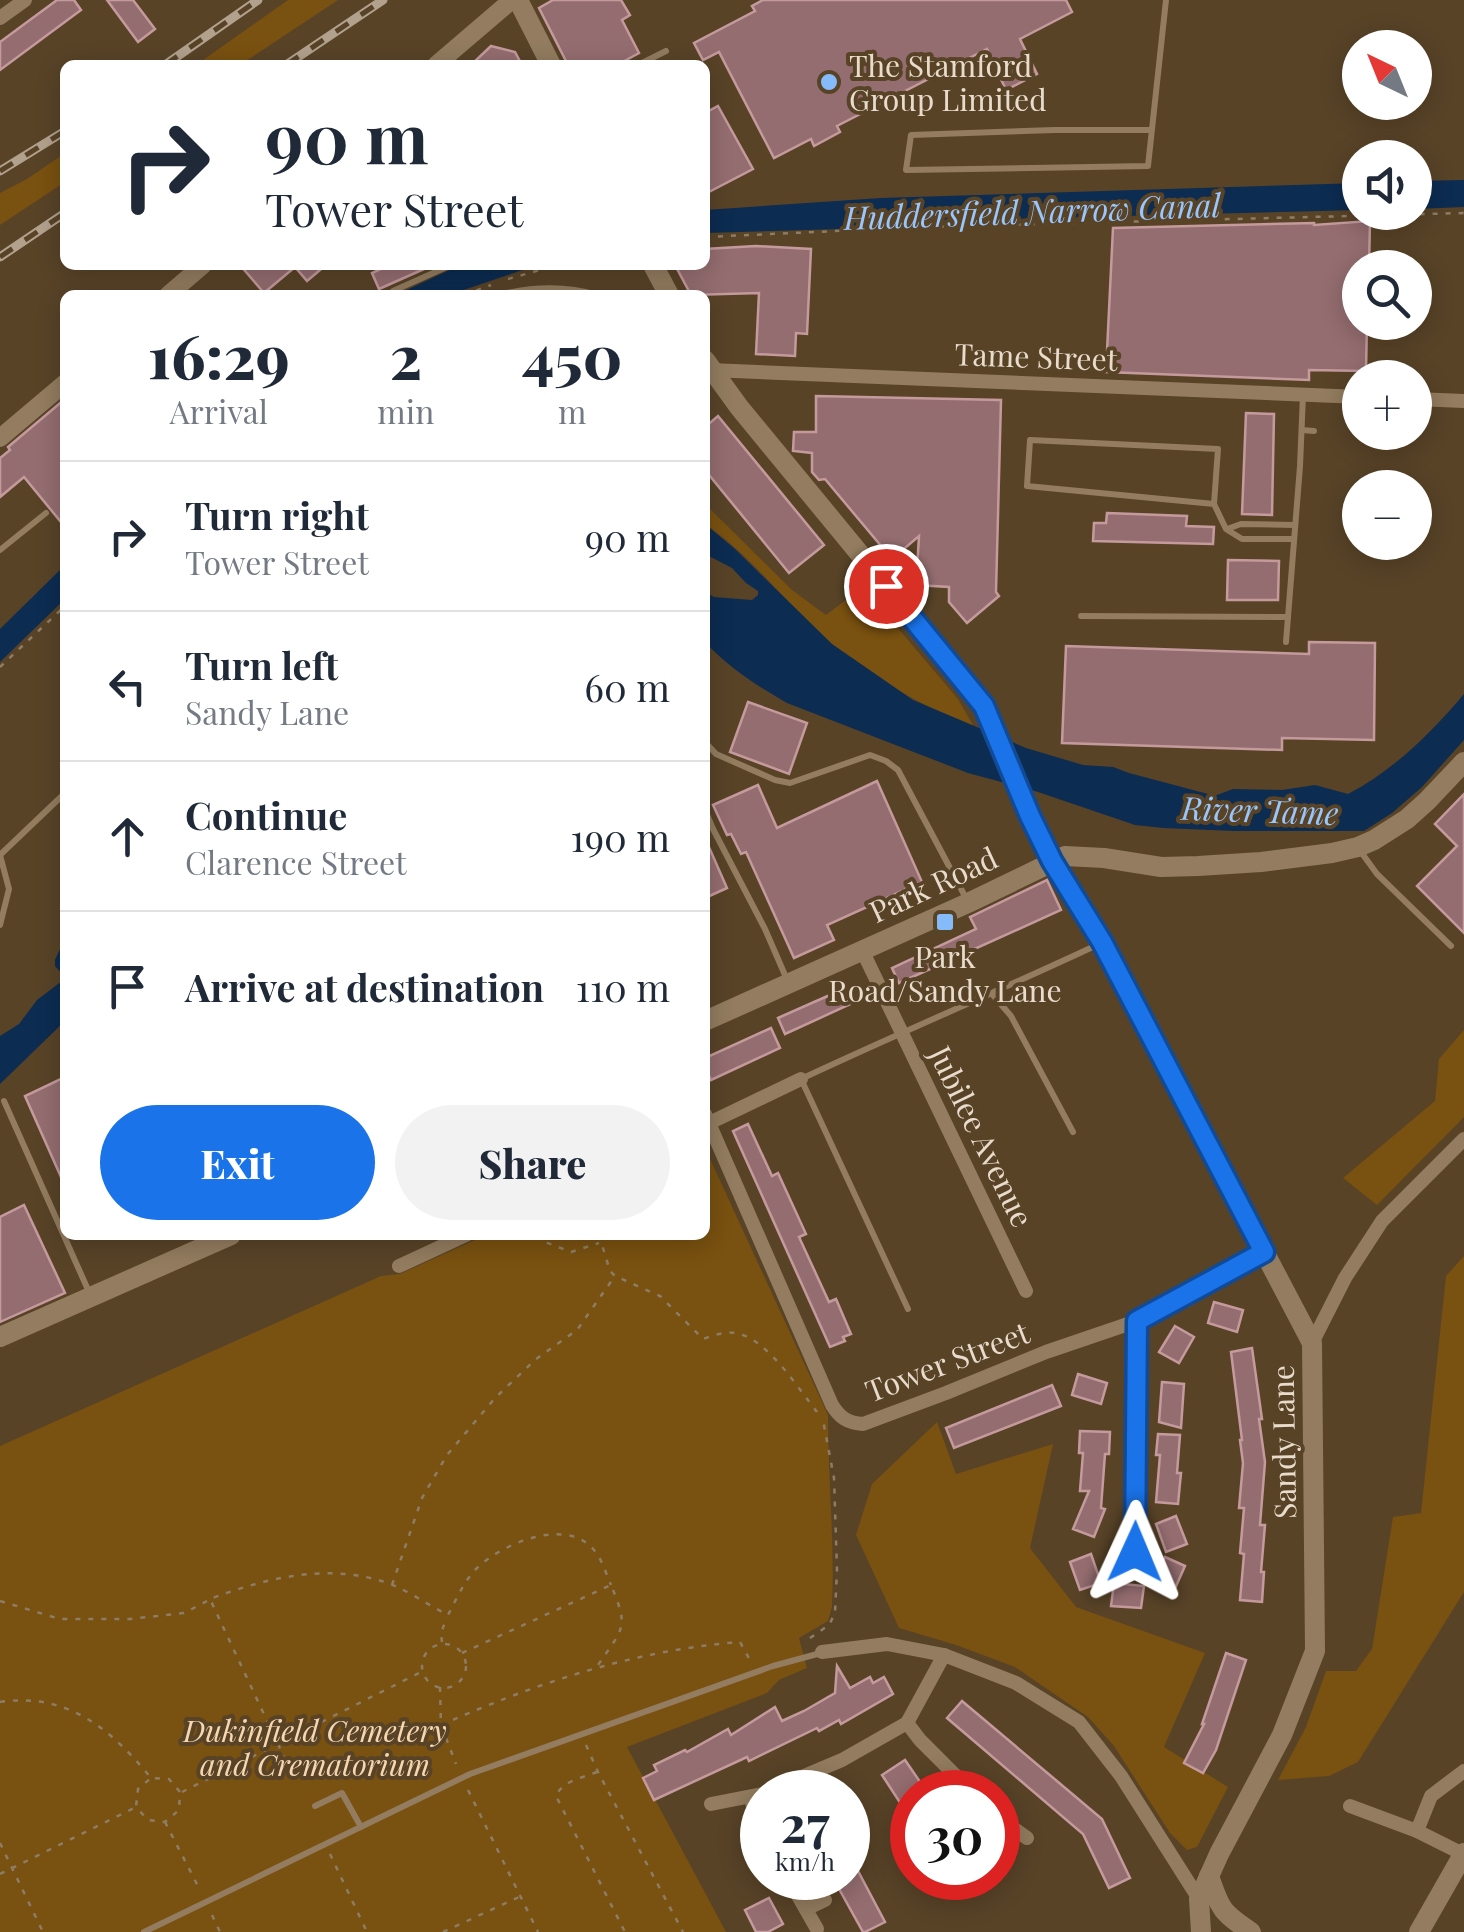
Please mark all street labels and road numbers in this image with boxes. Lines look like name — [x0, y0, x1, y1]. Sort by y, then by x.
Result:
street label: Tame Street — [954, 333, 1119, 379]
street label: Park Road — [863, 837, 1003, 931]
street label: Jubilee Avenue — [921, 1038, 1043, 1233]
street label: Tower Street — [859, 1311, 1035, 1411]
street label: Sandy Lane — [1262, 1365, 1304, 1519]

